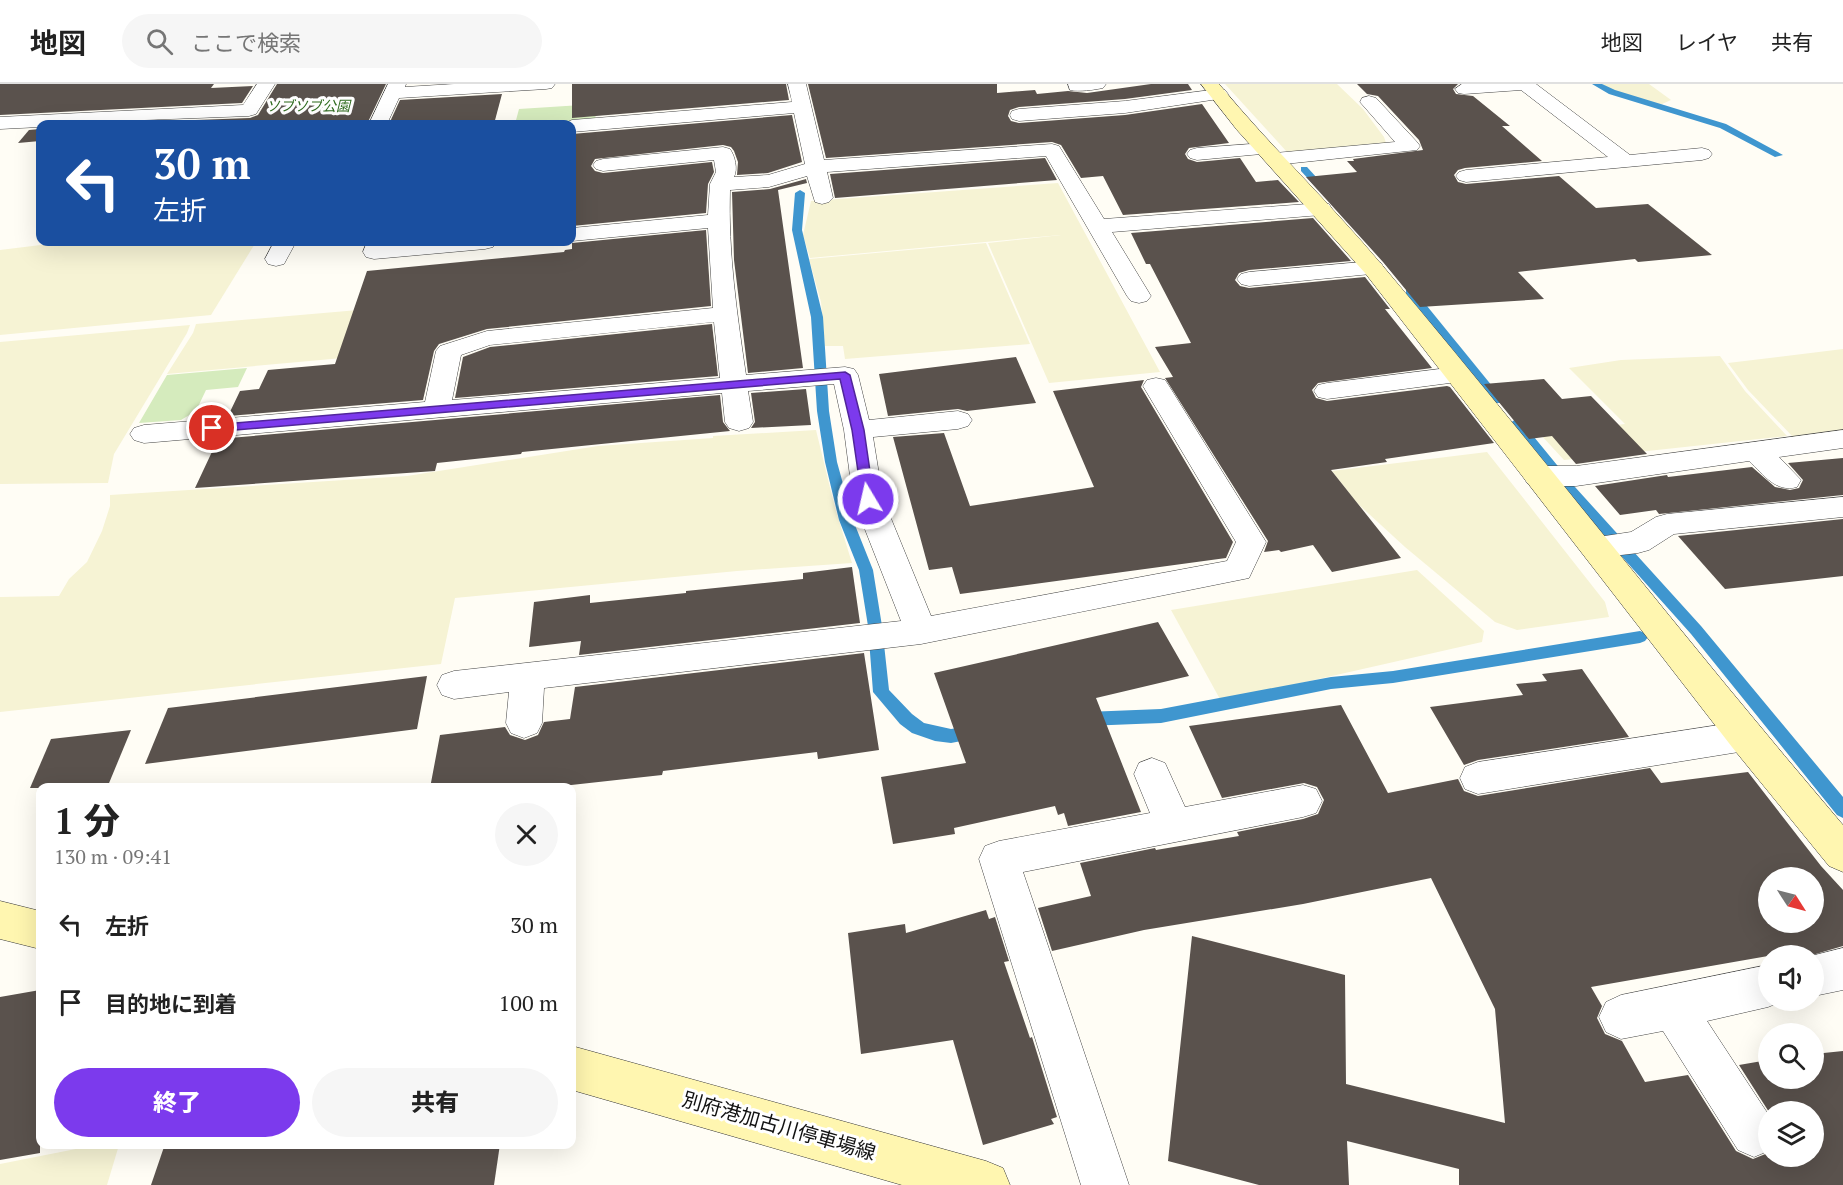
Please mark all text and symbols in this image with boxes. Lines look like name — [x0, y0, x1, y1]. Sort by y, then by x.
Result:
search box — [122, 14, 542, 68]
text: 地図 — [30, 24, 86, 61]
icon: search — [143, 25, 176, 58]
text: ここで検索 — [191, 28, 301, 57]
text: 地図 — [1601, 28, 1643, 56]
text: レイヤ — [1676, 28, 1738, 56]
text: 共有 — [1771, 28, 1813, 56]
park label: ソブソブ公園 — [266, 96, 352, 115]
text: 30 m — [153, 135, 251, 191]
icon: left — [54, 144, 132, 222]
text: 左折 — [153, 192, 207, 228]
pin — [186, 402, 237, 453]
icon: arrive — [195, 411, 228, 444]
position arrow — [836, 467, 900, 531]
text: 1 分 — [54, 797, 120, 844]
button: close — [495, 803, 558, 866]
text: 130 m · 09:41 — [54, 843, 172, 870]
north arrow — [1758, 867, 1824, 933]
map controls — [1758, 867, 1824, 1167]
icon: left — [54, 908, 87, 941]
text: 30 m — [510, 910, 558, 939]
text: 左折 — [105, 911, 149, 940]
button: sound — [1758, 945, 1824, 1011]
icon: arrive — [54, 986, 87, 1019]
text: 100 m — [498, 988, 558, 1017]
text: 目的地に到着 — [105, 989, 237, 1018]
button: search — [1758, 1023, 1824, 1089]
button: 終了 — [54, 1068, 300, 1137]
button: 共有 — [312, 1068, 558, 1137]
street label: 別府港加古川停車場線 — [679, 1085, 879, 1166]
button: layers — [1758, 1101, 1824, 1167]

